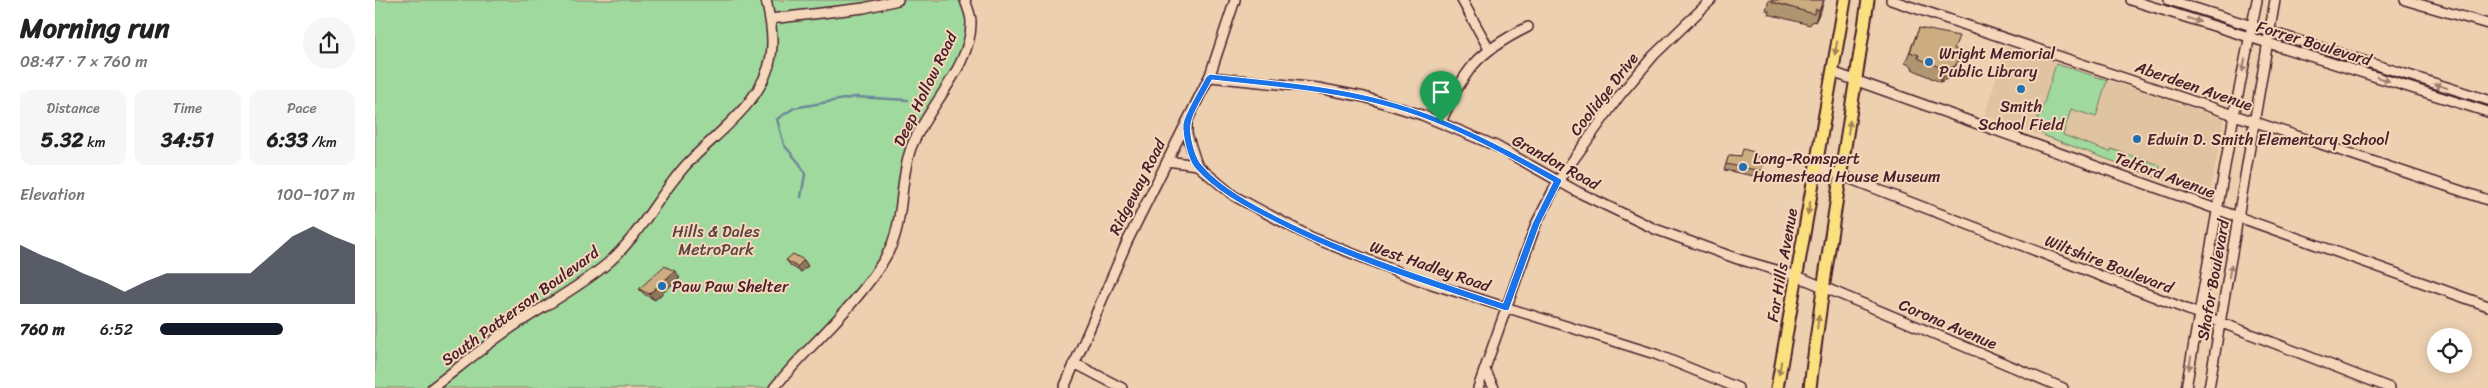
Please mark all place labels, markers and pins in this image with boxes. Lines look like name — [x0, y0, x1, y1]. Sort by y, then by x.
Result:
place label: Wright Memorial Public Library — [1939, 39, 2055, 86]
marker: Wright Memorial Public Library — [1923, 56, 1935, 68]
pin — [1420, 71, 1462, 122]
marker: Smith School Field — [2015, 83, 2027, 95]
place label: Smith School Field — [1978, 92, 2065, 139]
place label: Edwin D. Smith Elementary School — [2147, 125, 2389, 154]
marker: Edwin D. Smith Elementary School — [2131, 133, 2143, 145]
place label: Long-Romspert Homestead House Museum — [1753, 144, 1940, 191]
marker: Long-Romspert Homestead House Museum — [1737, 161, 1749, 173]
place label: Paw Paw Shelter — [672, 272, 790, 301]
marker: Paw Paw Shelter — [656, 280, 668, 292]

